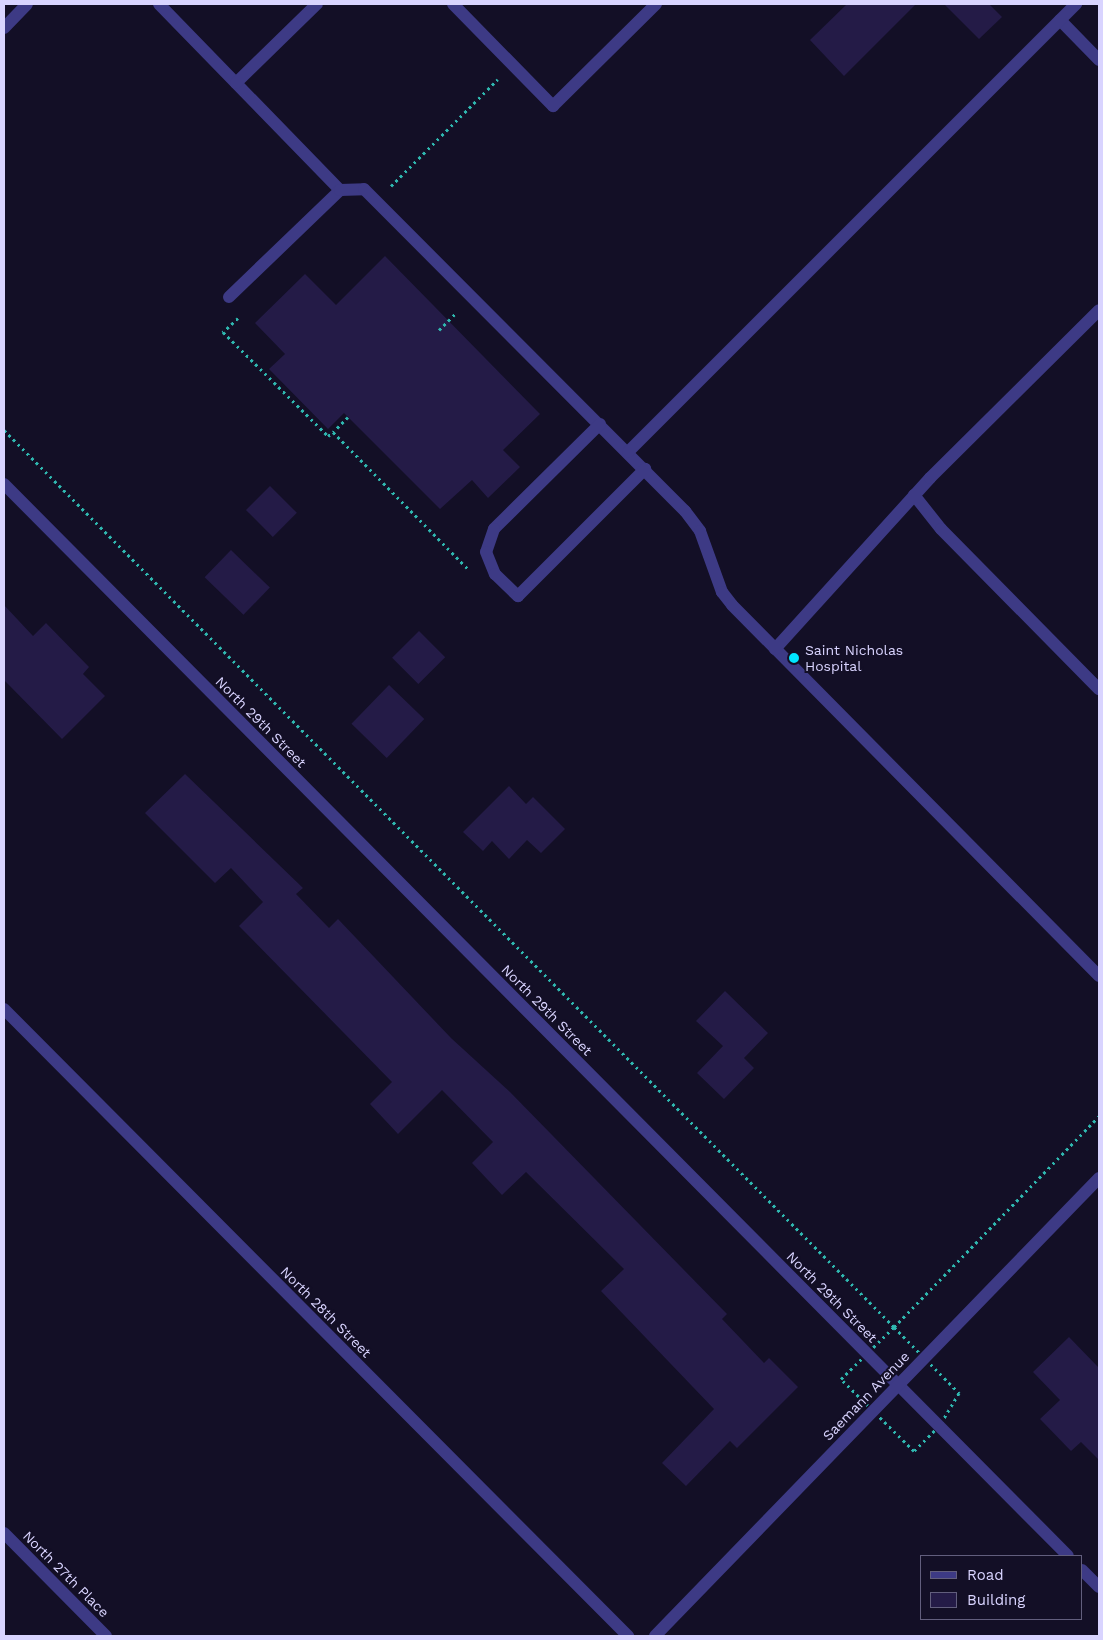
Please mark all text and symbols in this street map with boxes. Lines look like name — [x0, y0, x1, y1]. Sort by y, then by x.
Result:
place label: Saint Nicholas Hospital — [805, 642, 903, 674]
marker: Saint Nicholas Hospital — [787, 651, 801, 665]
street label: North 29th Street — [212, 673, 310, 771]
street label: North 29th Street — [498, 961, 596, 1059]
street label: North 29th Street — [783, 1248, 881, 1346]
street label: North 28th Street — [277, 1263, 375, 1361]
street label: Saemann Avenue — [819, 1348, 913, 1444]
street label: North 27th Place — [19, 1527, 113, 1621]
legend — [920, 1555, 1083, 1620]
text: Road — [967, 1566, 1004, 1584]
text: Building — [967, 1591, 1025, 1609]

